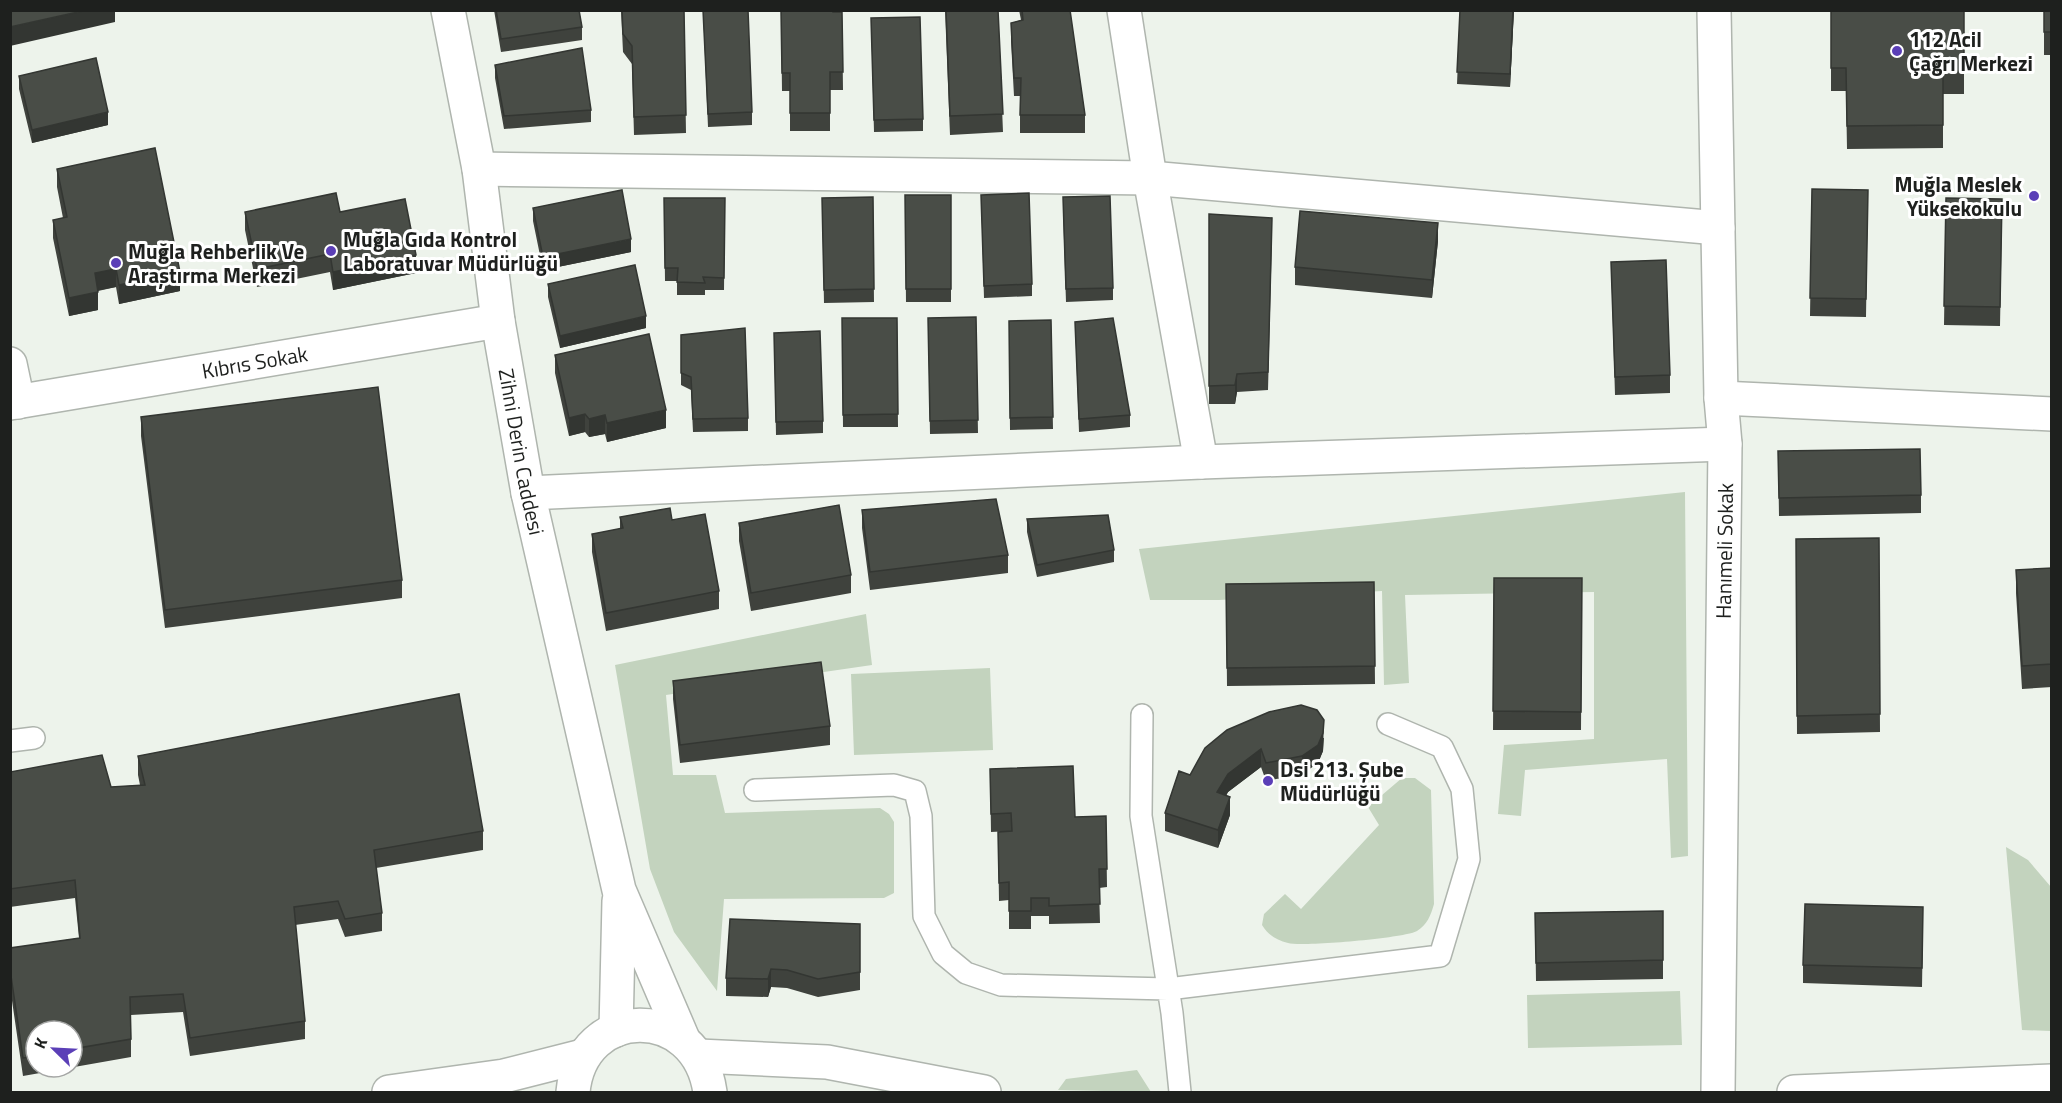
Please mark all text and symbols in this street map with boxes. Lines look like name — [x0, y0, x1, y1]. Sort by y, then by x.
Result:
place label: 112 Acil Çağrı Merkezi — [1909, 23, 2033, 79]
marker: 112 Acil Çağrı Merkezi — [1890, 44, 1904, 58]
place label: Muğla Meslek Yüksekokulu — [1894, 168, 2022, 224]
marker: Muğla Meslek Yüksekokulu — [2027, 189, 2041, 203]
place label: Muğla Gıda Kontrol Laboratuvar Müdürlüğü — [343, 223, 558, 279]
place label: Muğla Rehberlik Ve Araştırma Merkezi — [128, 235, 304, 291]
marker: Muğla Gıda Kontrol Laboratuvar Müdürlüğü — [324, 244, 338, 258]
marker: Muğla Rehberlik Ve Araştırma Merkezi — [109, 256, 123, 270]
street label: Kıbrıs Sokak — [199, 337, 310, 387]
street label: Zihni Derin Caddesi — [491, 366, 553, 538]
street label: Hanımeli Sokak — [1707, 483, 1741, 619]
place label: Dsi 213. Şube Müdürlüğü — [1280, 753, 1404, 809]
marker: Dsi 213. Şube Müdürlüğü — [1261, 774, 1275, 788]
north arrow — [24, 1019, 84, 1079]
text: K — [27, 1033, 53, 1052]

